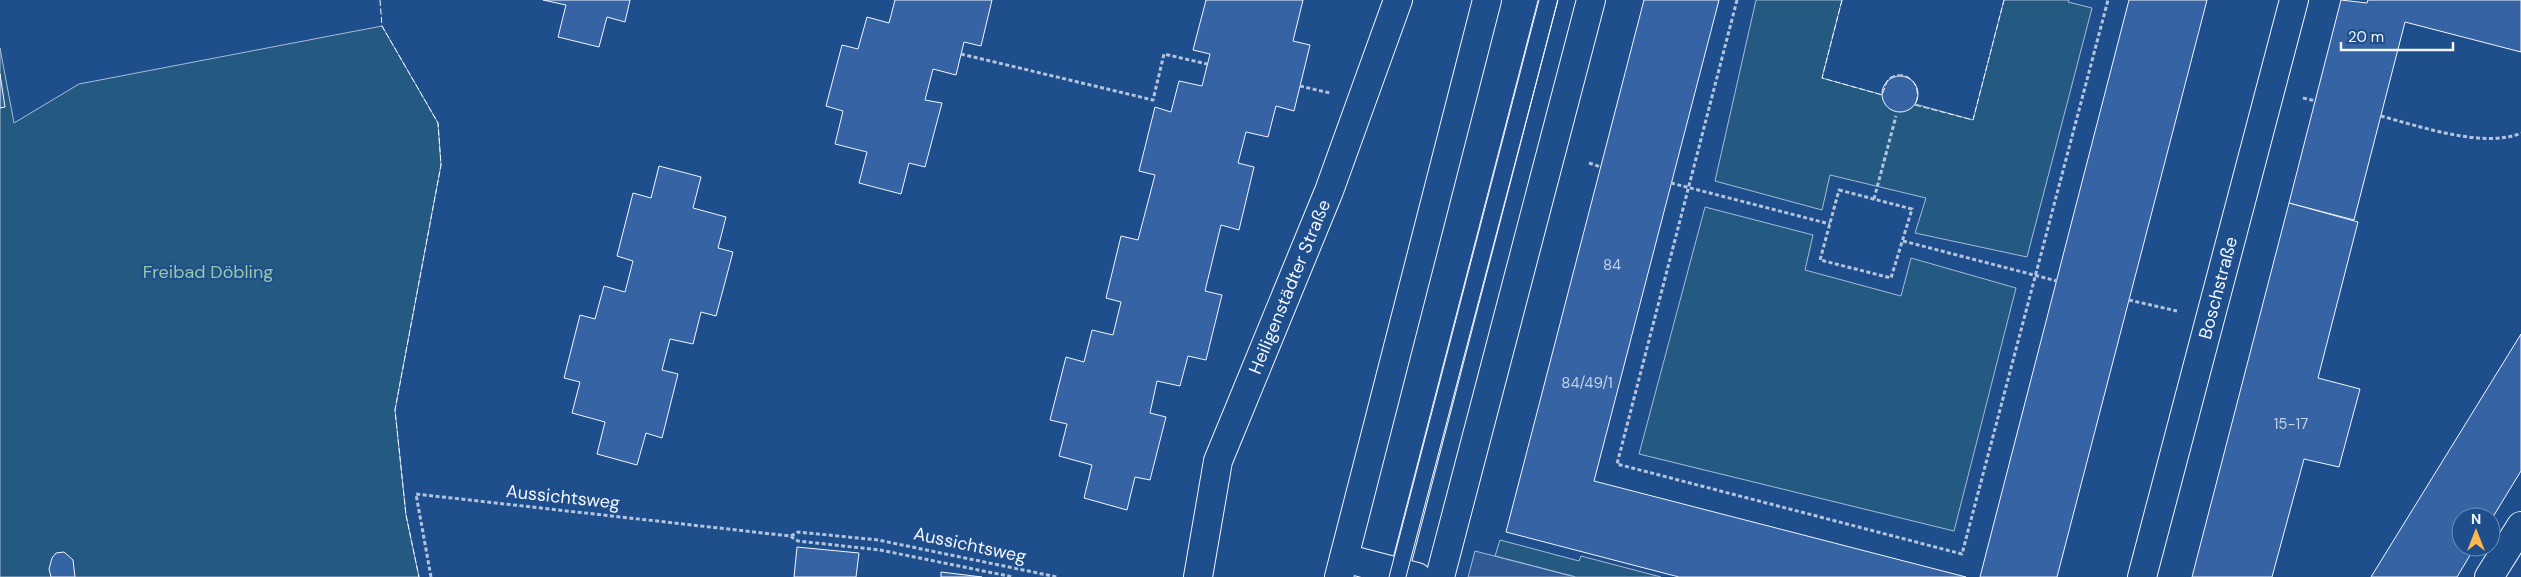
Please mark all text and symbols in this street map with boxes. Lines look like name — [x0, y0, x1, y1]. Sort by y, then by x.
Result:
scale bar — [2341, 20, 2454, 52]
text: 20 m — [2348, 27, 2384, 47]
street label: Heiligenstädter Straße — [1243, 196, 1336, 378]
street label: Boschstraße — [2193, 234, 2243, 342]
house number: 84 — [1603, 255, 1621, 275]
park label: Freibad Döbling — [143, 260, 273, 284]
house number: 84/49/1 — [1561, 373, 1613, 393]
house number: 15-17 — [2274, 414, 2308, 434]
street label: Aussichtsweg — [505, 479, 621, 515]
north arrow — [2451, 507, 2501, 557]
text: N — [2471, 510, 2481, 528]
street label: Aussichtsweg — [912, 521, 1028, 569]

